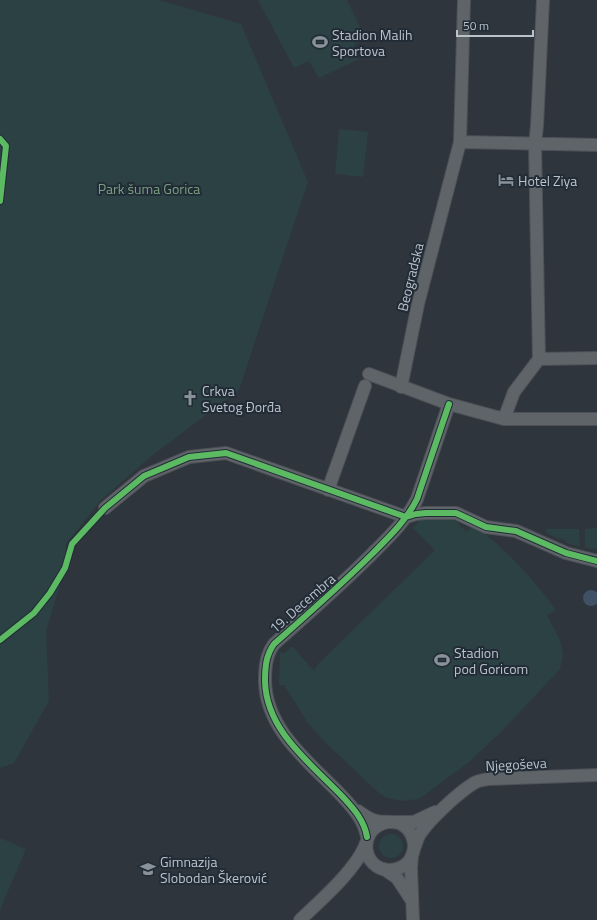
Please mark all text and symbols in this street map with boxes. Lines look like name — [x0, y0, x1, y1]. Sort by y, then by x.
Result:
scale bar — [457, 12, 533, 38]
text: 50 m — [463, 16, 489, 35]
place label: Stadion Malih Sportova — [332, 24, 412, 61]
sports icon: Stadion Malih Sportova — [311, 33, 329, 51]
place label: Hotel Ziya — [518, 170, 577, 191]
hotel icon: Hotel Ziya — [497, 171, 515, 189]
park label: Park šuma Gorica — [98, 178, 200, 199]
street label: Beogradska — [391, 241, 429, 313]
place label: Crkva Svetog Đorđa — [202, 380, 281, 417]
church icon: Crkva Svetog Đorđa — [181, 389, 199, 407]
street label: 19. Decembra — [264, 568, 340, 638]
place label: Stadion pod Goricom — [454, 642, 528, 679]
sports icon: Stadion pod Goricom — [433, 651, 451, 669]
street label: Njegoševa — [485, 752, 547, 776]
place label: Gimnazija Slobodan Škerović — [160, 851, 267, 888]
school or university icon: Gimnazija Slobodan Škerović — [139, 860, 157, 878]

